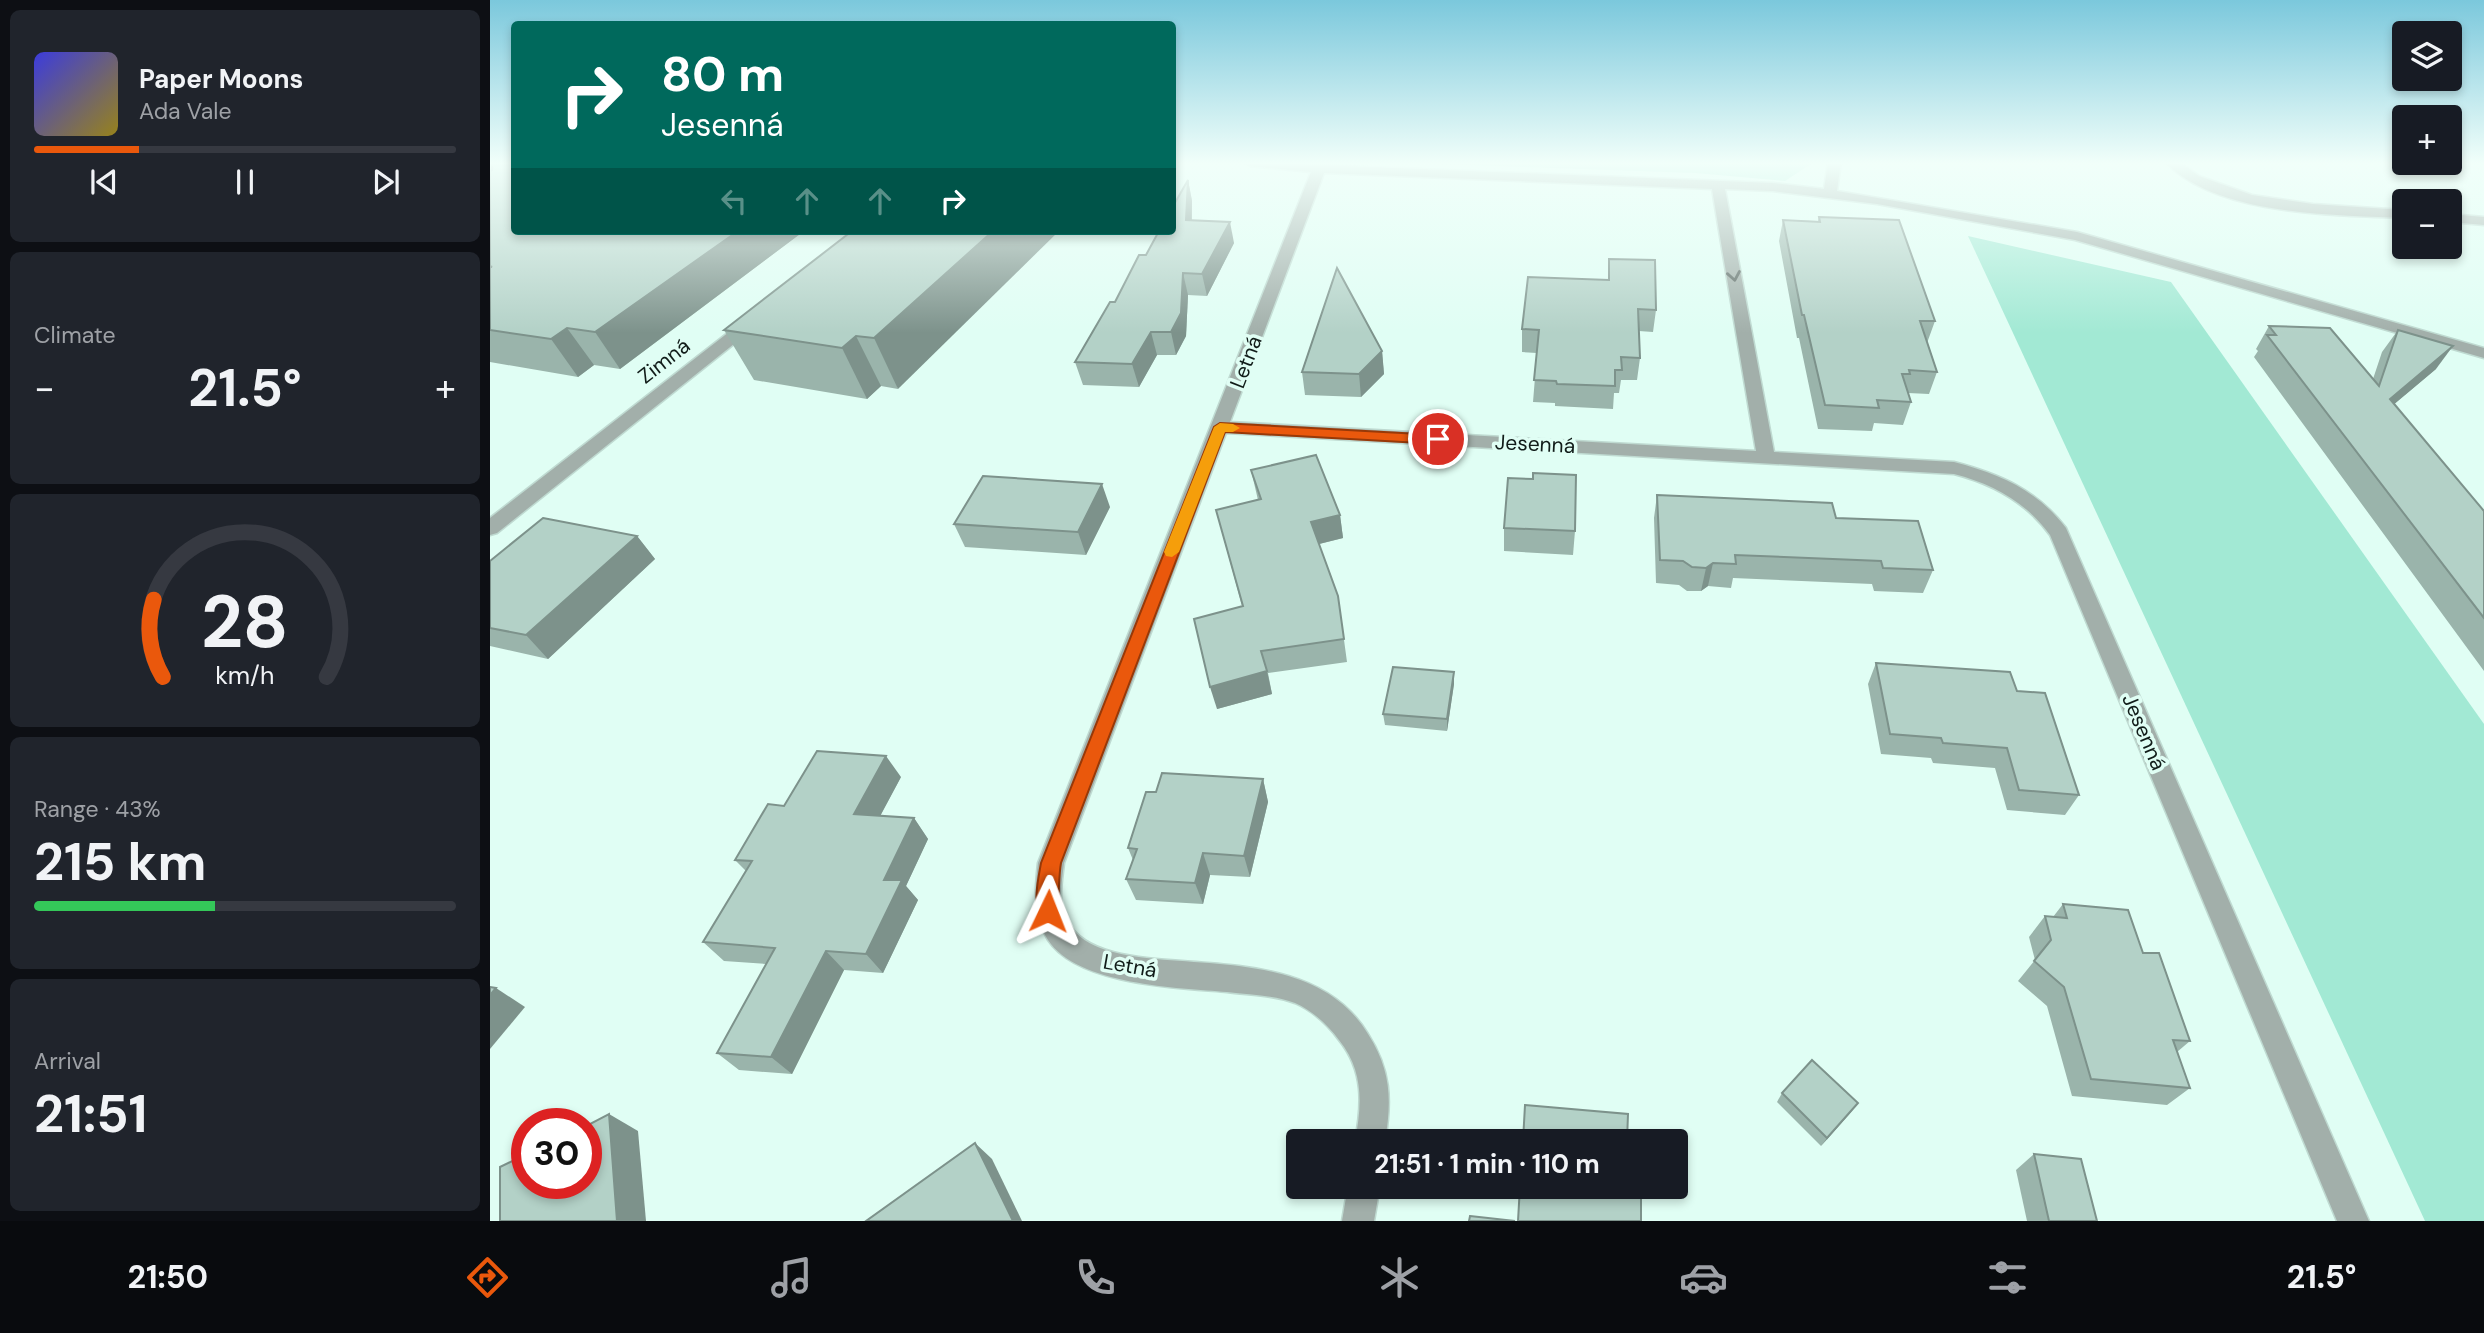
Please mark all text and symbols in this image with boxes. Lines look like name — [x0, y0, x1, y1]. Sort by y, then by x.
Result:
map controls — [2392, 21, 2462, 259]
button: layers — [2392, 21, 2462, 91]
text: 80 m — [661, 42, 784, 106]
icon: right — [546, 49, 637, 140]
text: Paper Moons — [139, 62, 303, 96]
text: Ada Vale — [139, 96, 232, 126]
text: Jesenná — [661, 104, 784, 146]
button: + — [2392, 105, 2462, 175]
icon: previous — [85, 163, 123, 201]
icon: pause — [226, 163, 264, 201]
icon: next — [367, 163, 405, 201]
icon: left — [715, 182, 753, 220]
icon: ahead — [788, 182, 826, 220]
icon: ahead — [861, 182, 899, 220]
icon: right — [934, 182, 972, 220]
button: − — [2392, 189, 2462, 259]
one-way arrow — [1726, 270, 1741, 282]
text: Climate — [34, 320, 116, 350]
street label: Zimná — [632, 332, 696, 390]
street label: Letná — [1223, 332, 1269, 392]
text: 21.5° — [188, 354, 302, 422]
text: − — [34, 363, 55, 413]
text: + — [435, 363, 456, 413]
pin — [1408, 409, 1468, 469]
icon: arrive — [1419, 420, 1457, 458]
street label: Jesenná — [1494, 428, 1576, 460]
text: 28 — [201, 575, 289, 670]
text: km/h — [215, 658, 275, 691]
street label: Jesenná — [2115, 690, 2173, 774]
text: Range · 43% — [34, 794, 161, 824]
text: 215 km — [34, 828, 206, 896]
position arrow — [1011, 874, 1085, 948]
street label: Letná — [1101, 948, 1159, 984]
text: Arrival — [34, 1046, 101, 1076]
text: 21:51 — [34, 1080, 147, 1148]
speed limit sign: 30 — [511, 1108, 602, 1199]
text: 21:51 · 1 min · 110 m — [1374, 1147, 1600, 1181]
icon: directions — [463, 1253, 512, 1302]
icon: music — [767, 1253, 816, 1302]
icon: phone — [1071, 1253, 1120, 1302]
icon: climate — [1375, 1253, 1424, 1302]
icon: car — [1679, 1253, 1728, 1302]
icon: filters — [1983, 1253, 2032, 1302]
text: 21:50 — [127, 1256, 208, 1298]
text: 21.5° — [2287, 1256, 2356, 1298]

